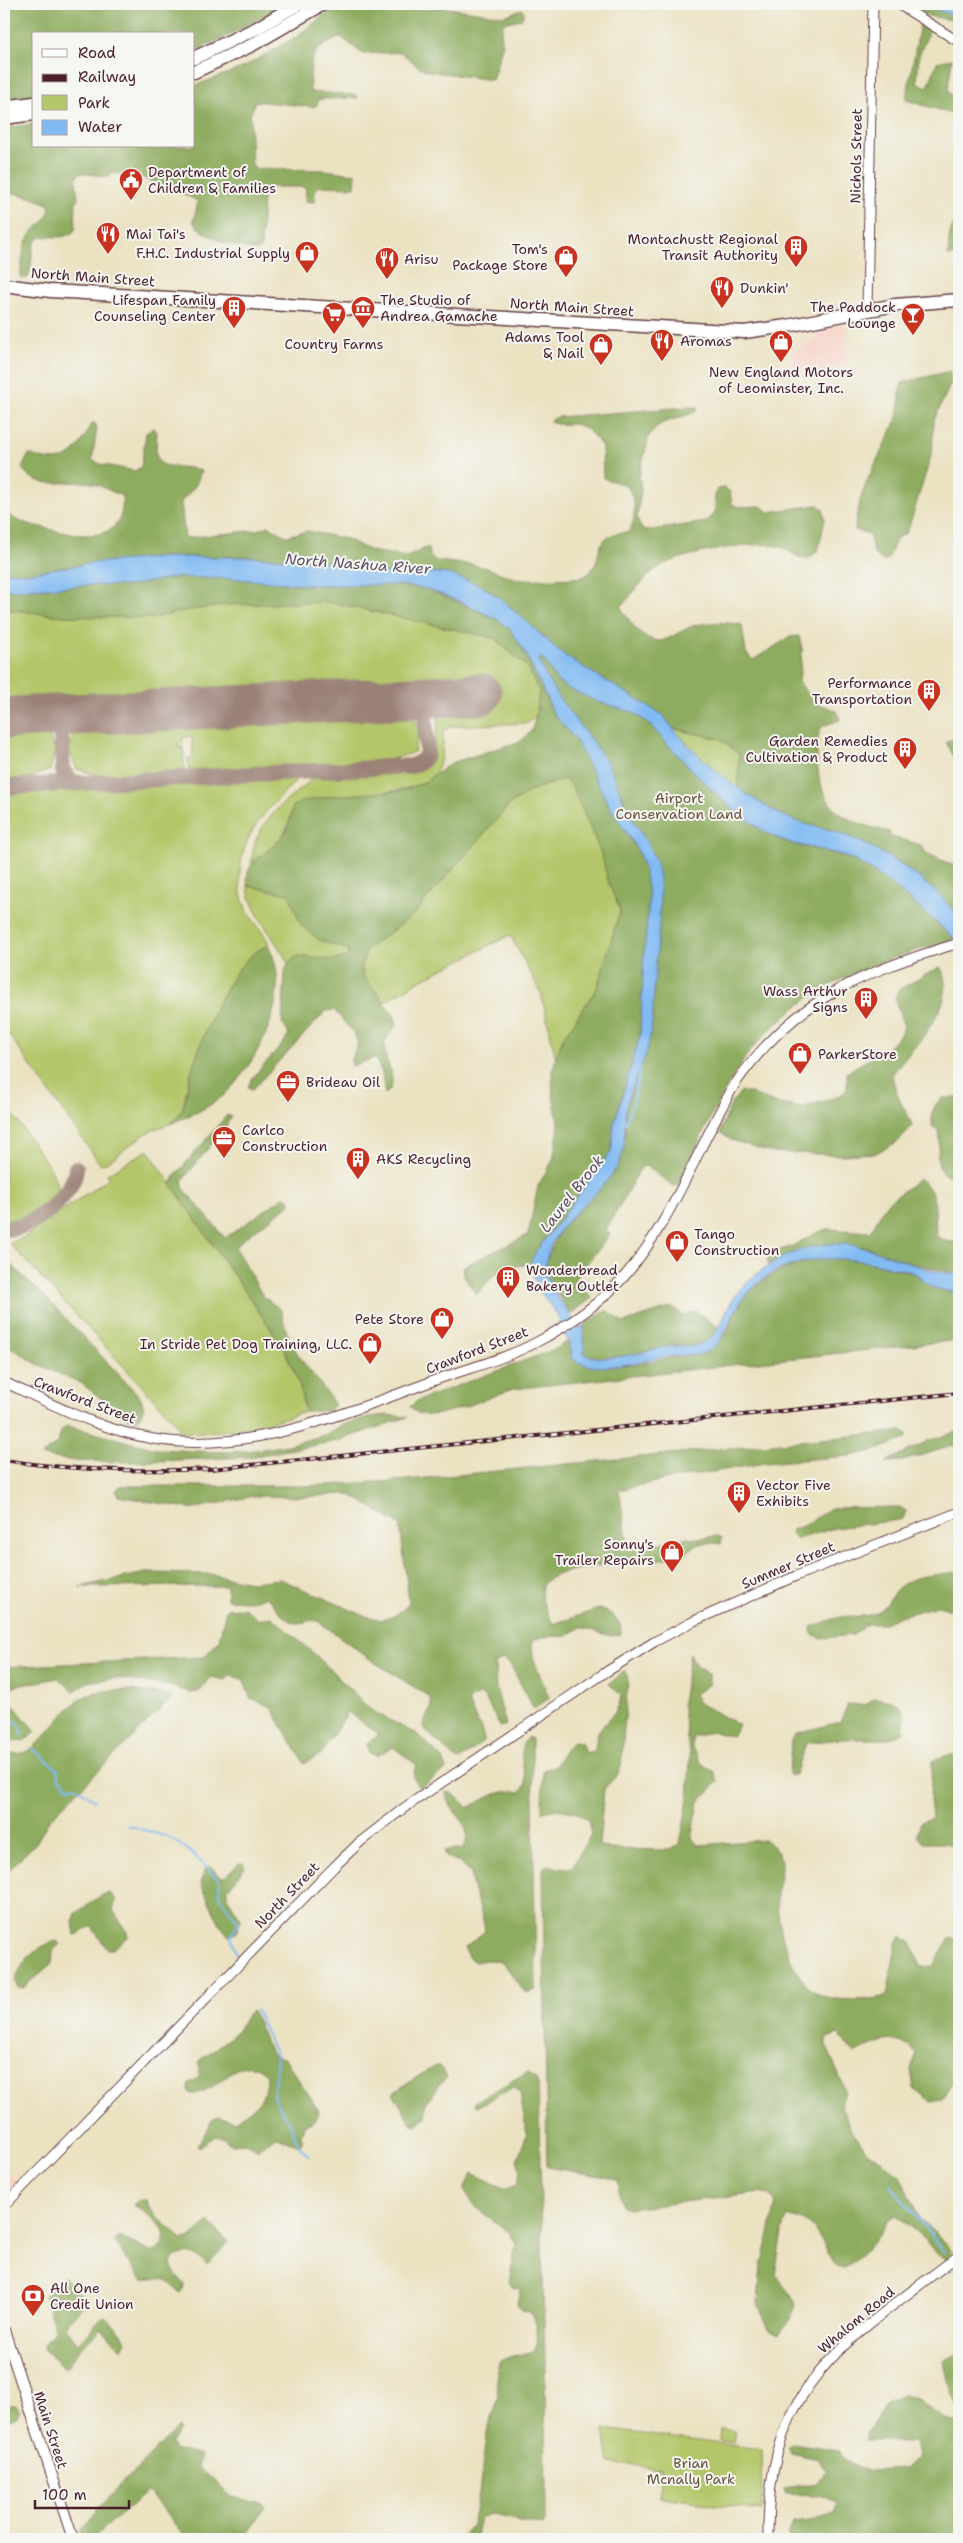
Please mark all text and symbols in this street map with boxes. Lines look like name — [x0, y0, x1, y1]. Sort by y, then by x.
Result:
legend — [32, 32, 195, 148]
text: Road — [78, 43, 116, 63]
text: Railway — [78, 67, 136, 87]
text: Park — [78, 93, 110, 113]
street label: Nichols Street — [846, 108, 866, 204]
text: Water — [78, 117, 122, 137]
place label: Department of Children & Families — [148, 163, 276, 197]
public building icon: Department of Children & Families — [118, 167, 144, 201]
restaurant icon: Mai Tai's — [95, 221, 121, 255]
place label: Mai Tai's — [126, 225, 186, 243]
place label: Montachustt Regional Transit Authority — [628, 230, 779, 264]
building icon: Montachustt Regional Transit Authority — [783, 234, 809, 268]
shop icon: F.H.C. Industrial Supply — [294, 240, 320, 274]
place label: Tom's Package Store — [452, 240, 548, 274]
place label: F.H.C. Industrial Supply — [136, 244, 290, 262]
shop icon: Tom's Package Store — [553, 244, 579, 278]
restaurant icon: Arisu — [374, 246, 400, 280]
place label: Arisu — [404, 250, 439, 268]
street label: North Main Street — [30, 264, 156, 290]
restaurant icon: Dunkin' — [709, 275, 735, 309]
place label: Dunkin' — [740, 279, 789, 297]
place label: Lifespan Family Counseling Center — [94, 291, 216, 325]
place label: The Studio of Andrea Gamache — [380, 291, 498, 325]
street label: North Main Street — [509, 294, 635, 320]
building icon: Lifespan Family Counseling Center — [221, 295, 247, 329]
museum icon: The Studio of Andrea Gamache — [350, 295, 376, 329]
place label: The Paddock Lounge — [810, 298, 896, 332]
supermarket icon: Country Farms — [321, 301, 347, 335]
bar icon: The Paddock Lounge — [900, 302, 926, 336]
place label: Adams Tool & Nail — [504, 328, 585, 362]
restaurant icon: Aromas — [649, 328, 675, 362]
shop icon: New England Motors of Leominster, Inc. — [768, 329, 794, 363]
shop icon: Adams Tool & Nail — [588, 332, 614, 366]
place label: Aromas — [680, 332, 732, 350]
place label: Country Farms — [285, 335, 384, 353]
place label: New England Motors of Leominster, Inc. — [709, 363, 853, 397]
water label: North Nashua River — [284, 549, 432, 579]
place label: Performance Transportation — [812, 674, 912, 708]
building icon: Performance Transportation — [916, 678, 942, 712]
place label: Garden Remedies Cultivation & Product — [745, 732, 888, 766]
building icon: Garden Remedies Cultivation & Product — [892, 736, 918, 770]
park label: Airport Conservation Land — [616, 789, 743, 823]
place label: Wass Arthur Signs — [763, 982, 848, 1016]
building icon: Wass Arthur Signs — [853, 986, 879, 1020]
shop icon: ParkerStore — [787, 1041, 813, 1075]
place label: ParkerStore — [818, 1045, 897, 1063]
office icon: Brideau Oil — [275, 1069, 301, 1103]
place label: Brideau Oil — [306, 1073, 381, 1091]
place label: Carlco Construction — [242, 1121, 328, 1155]
office icon: Carlco Construction — [211, 1125, 237, 1159]
building icon: AKS Recycling — [345, 1146, 371, 1180]
place label: AKS Recycling — [376, 1150, 471, 1168]
water label: Laurel Brook — [536, 1151, 609, 1237]
place label: Tango Construction — [694, 1225, 780, 1259]
shop icon: Tango Construction — [664, 1229, 690, 1263]
place label: Wonderbread Bakery Outlet — [526, 1261, 619, 1295]
building icon: Wonderbread Bakery Outlet — [495, 1265, 521, 1299]
shop icon: Pete Store — [429, 1306, 455, 1340]
place label: Pete Store — [355, 1310, 424, 1328]
street label: Crawford Street — [423, 1322, 531, 1378]
shop icon: In Stride Pet Dog Training, LLC. — [357, 1331, 383, 1365]
place label: In Stride Pet Dog Training, LLC. — [140, 1335, 352, 1353]
street label: Crawford Street — [31, 1372, 139, 1428]
place label: Vector Five Exhibits — [756, 1476, 831, 1510]
building icon: Vector Five Exhibits — [726, 1480, 752, 1514]
place label: Sonny's Trailer Repairs — [555, 1535, 654, 1569]
street label: Summer Street — [739, 1537, 837, 1593]
shop icon: Sonny's Trailer Repairs — [659, 1539, 685, 1573]
street label: North Street — [251, 1858, 323, 1932]
place label: All One Credit Union — [50, 2279, 134, 2313]
bank icon: All One Credit Union — [20, 2283, 46, 2317]
street label: Whalom Road — [814, 2283, 898, 2357]
street label: Main Street — [30, 2389, 72, 2471]
park label: Brian Mcnally Park — [647, 2454, 735, 2488]
scale bar — [35, 2478, 129, 2510]
text: 100 m — [42, 2485, 87, 2505]

